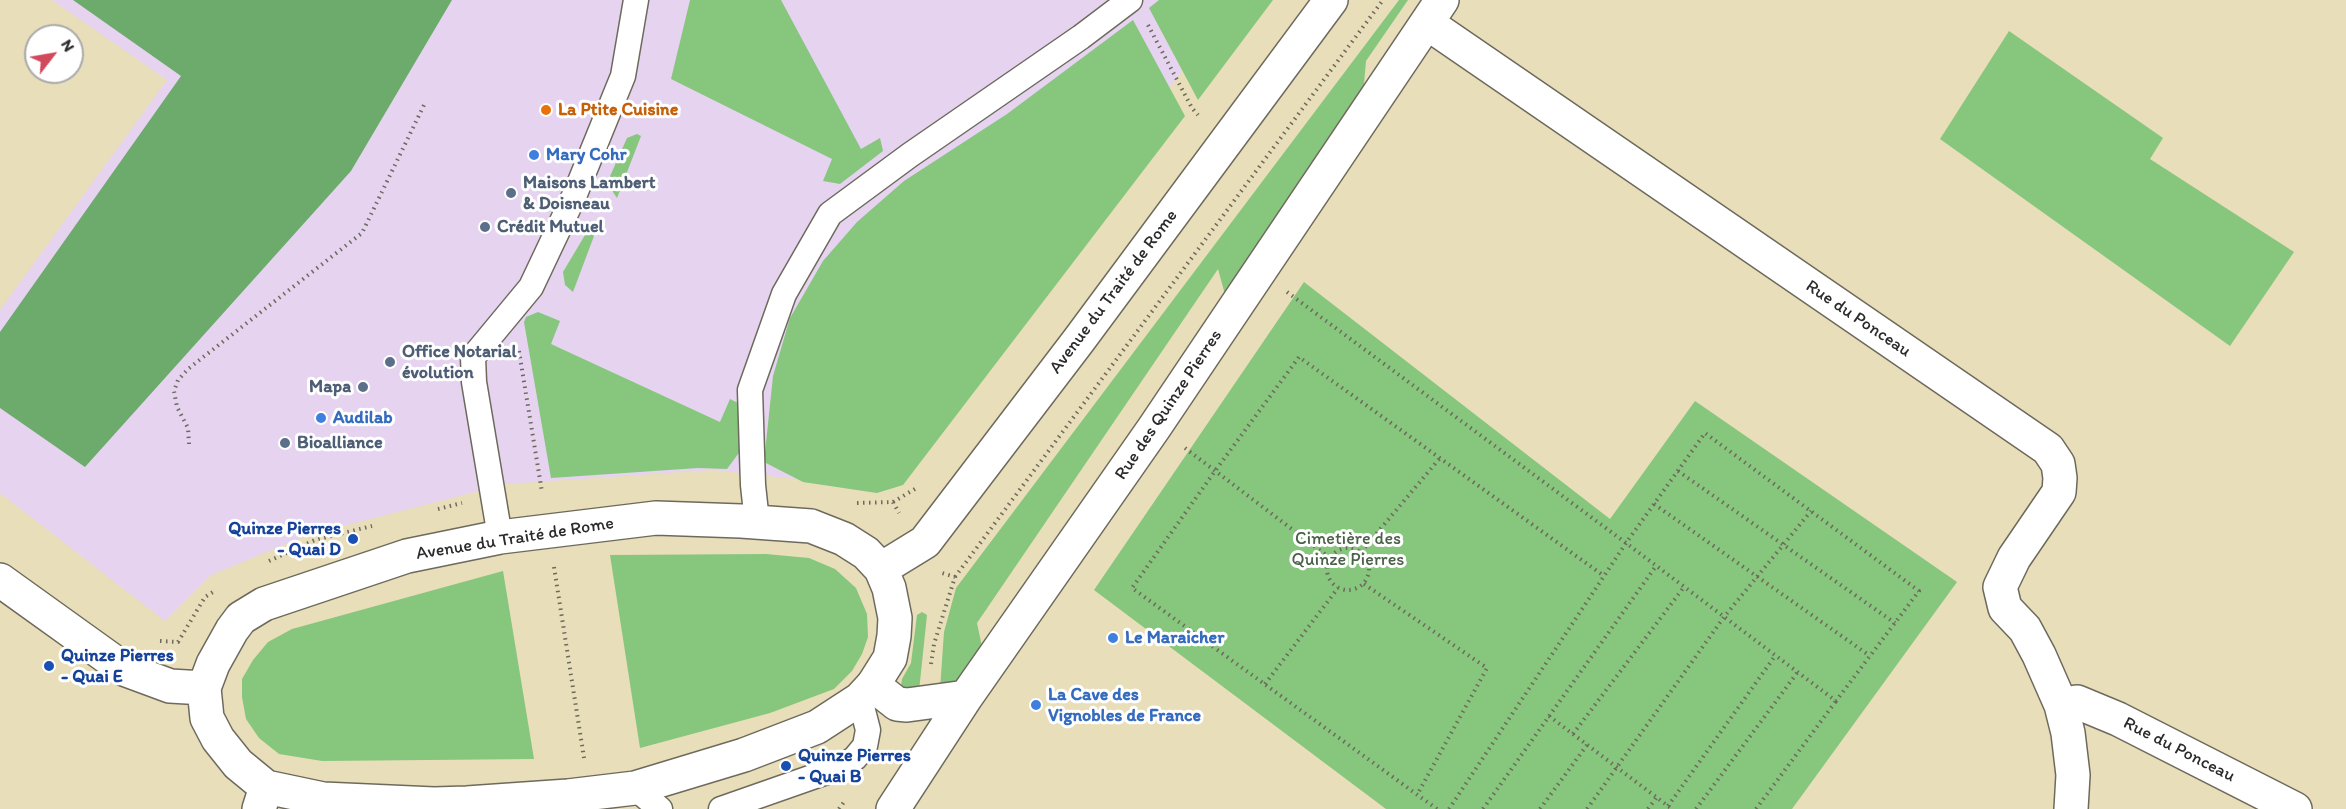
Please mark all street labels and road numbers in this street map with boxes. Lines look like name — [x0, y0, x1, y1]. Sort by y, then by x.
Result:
street label: Avenue du Traité de Rome — [1045, 206, 1183, 378]
street label: Rue du Ponceau — [1801, 276, 1915, 362]
street label: Rue des Quinze Pierres — [1111, 326, 1227, 484]
street label: Avenue du Traité de Rome — [415, 513, 615, 565]
street label: Rue du Ponceau — [2120, 713, 2238, 787]

